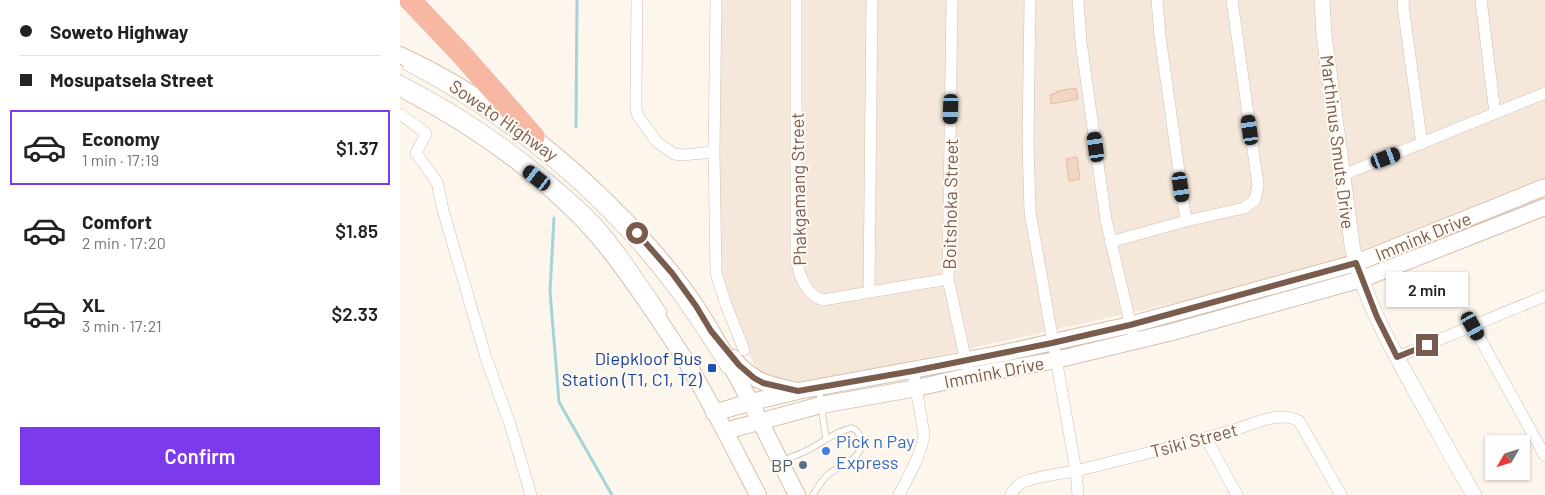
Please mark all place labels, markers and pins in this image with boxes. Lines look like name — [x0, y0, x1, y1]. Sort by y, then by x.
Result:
place label: Diepkloof Bus Station (T1, C1, T2) — [562, 347, 702, 390]
marker: Diepkloof Bus Station (T1, C1, T2) — [706, 362, 718, 374]
place label: Pick n Pay Express — [836, 430, 915, 473]
marker: Pick n Pay Express — [820, 445, 832, 457]
place label: BP — [771, 454, 793, 476]
marker: BP — [797, 459, 809, 471]

